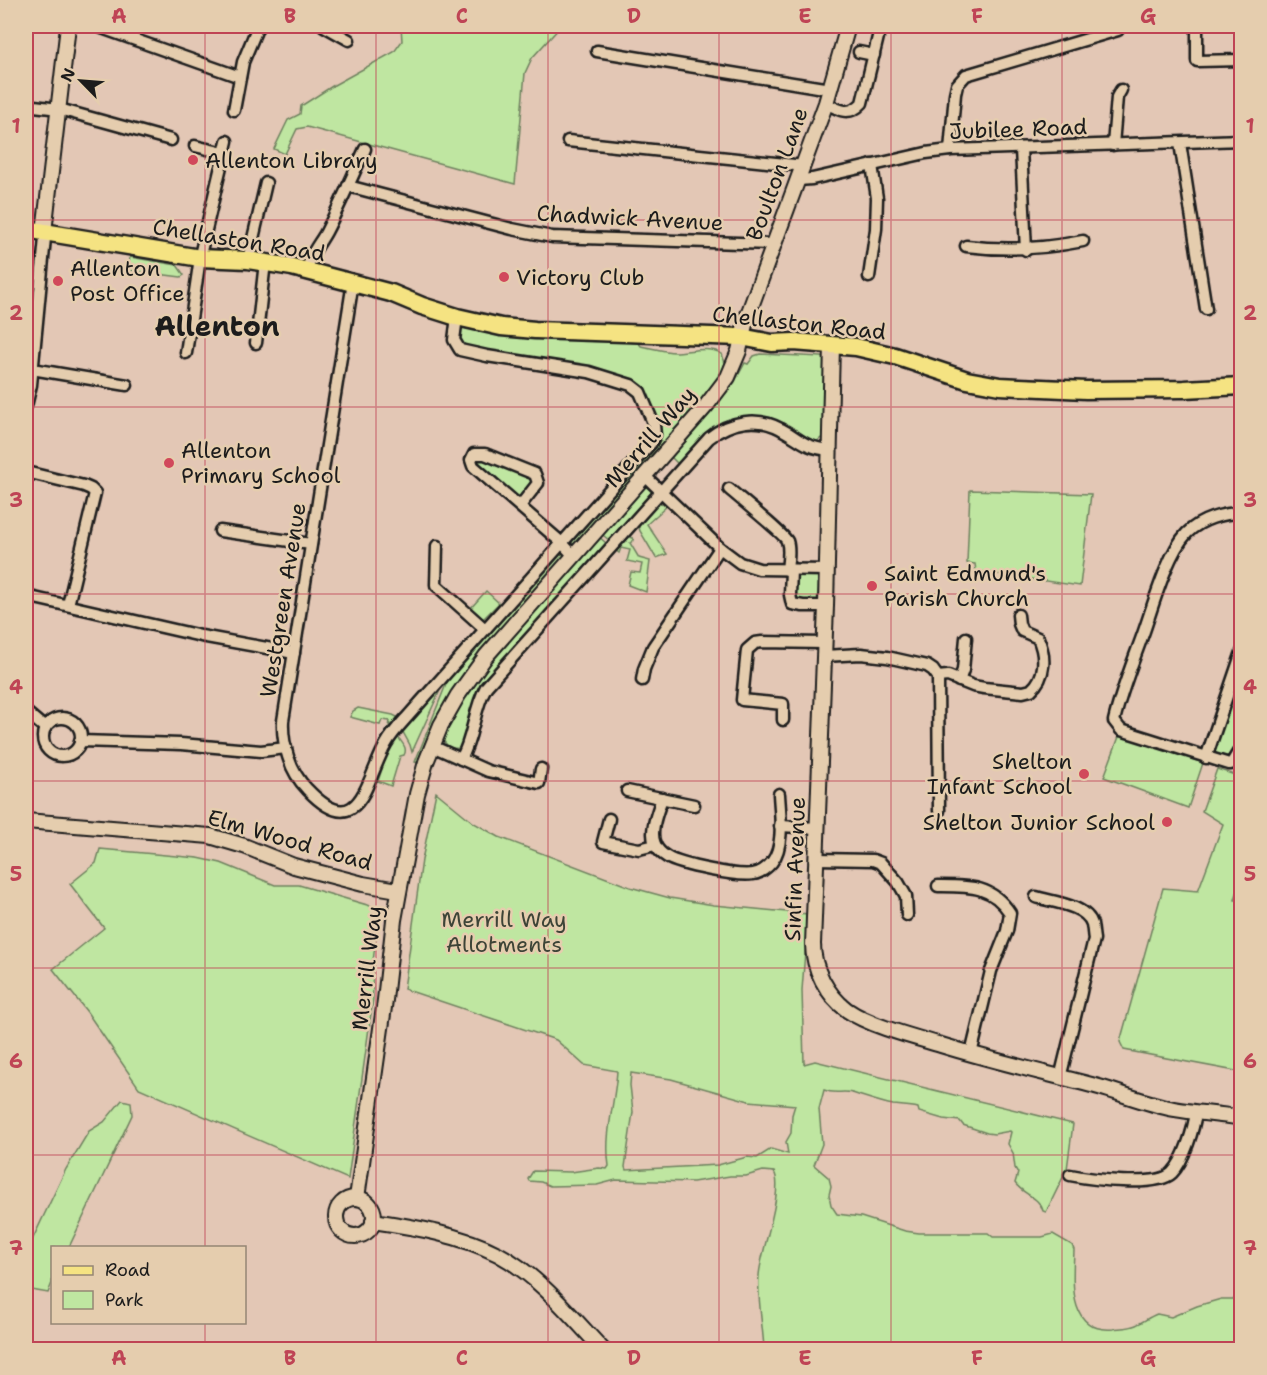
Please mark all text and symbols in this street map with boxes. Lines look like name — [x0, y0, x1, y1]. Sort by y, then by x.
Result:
text: A — [111, 3, 127, 29]
text: B — [284, 3, 296, 29]
text: C — [456, 3, 468, 29]
text: D — [627, 3, 641, 29]
text: E — [798, 3, 812, 29]
text: F — [971, 3, 983, 29]
text: G — [1140, 3, 1156, 29]
north arrow — [51, 51, 111, 111]
text: N — [56, 65, 80, 85]
street label: Boulton Lane — [739, 103, 815, 245]
street label: Jubilee Road — [948, 112, 1088, 146]
text: 1 — [11, 113, 21, 139]
text: 1 — [1245, 113, 1255, 139]
place label: Allenton Library — [205, 146, 378, 175]
marker: Allenton Library — [186, 153, 200, 167]
street label: Chadwick Avenue — [536, 199, 724, 237]
street label: Chellaston Road — [151, 212, 328, 268]
place label: Allenton Post Office — [70, 254, 185, 308]
place label: Victory Club — [516, 263, 644, 292]
marker: Victory Club — [497, 270, 511, 284]
marker: Allenton Post Office — [51, 274, 65, 288]
street label: Chellaston Road — [711, 299, 887, 347]
text: 2 — [9, 300, 23, 326]
text: 2 — [1243, 300, 1257, 326]
district label: Allenton — [154, 307, 280, 345]
street label: Merrill Way — [598, 380, 702, 494]
place label: Allenton Primary School — [181, 436, 341, 490]
marker: Allenton Primary School — [162, 456, 176, 470]
text: 3 — [9, 487, 23, 513]
text: 3 — [1243, 487, 1257, 513]
street label: Westgreen Avenue — [253, 500, 313, 700]
place label: Saint Edmund's Parish Church — [884, 559, 1046, 613]
marker: Saint Edmund's Parish Church — [865, 579, 879, 593]
text: 4 — [9, 674, 23, 700]
text: 4 — [1243, 674, 1257, 700]
place label: Shelton Infant School — [927, 747, 1072, 801]
marker: Shelton Infant School — [1077, 767, 1091, 781]
street label: Sinfin Avenue — [778, 796, 812, 942]
street label: Elm Wood Road — [204, 803, 376, 877]
place label: Shelton Junior School — [923, 808, 1155, 837]
marker: Shelton Junior School — [1160, 815, 1174, 829]
text: 5 — [10, 861, 22, 887]
text: 5 — [1244, 861, 1256, 887]
street label: Merrill Way — [345, 904, 389, 1032]
park label: Merrill Way Allotments — [441, 905, 567, 959]
text: 6 — [9, 1048, 23, 1074]
text: 6 — [1243, 1048, 1257, 1074]
text: 7 — [9, 1235, 23, 1261]
text: 7 — [1243, 1235, 1257, 1261]
legend — [51, 1246, 246, 1324]
text: Road — [105, 1258, 150, 1282]
text: Park — [105, 1288, 144, 1312]
text: A — [111, 1345, 127, 1371]
text: B — [284, 1345, 296, 1371]
text: C — [456, 1345, 468, 1371]
text: D — [627, 1345, 641, 1371]
text: E — [798, 1345, 812, 1371]
text: F — [971, 1345, 983, 1371]
text: G — [1140, 1345, 1156, 1371]

